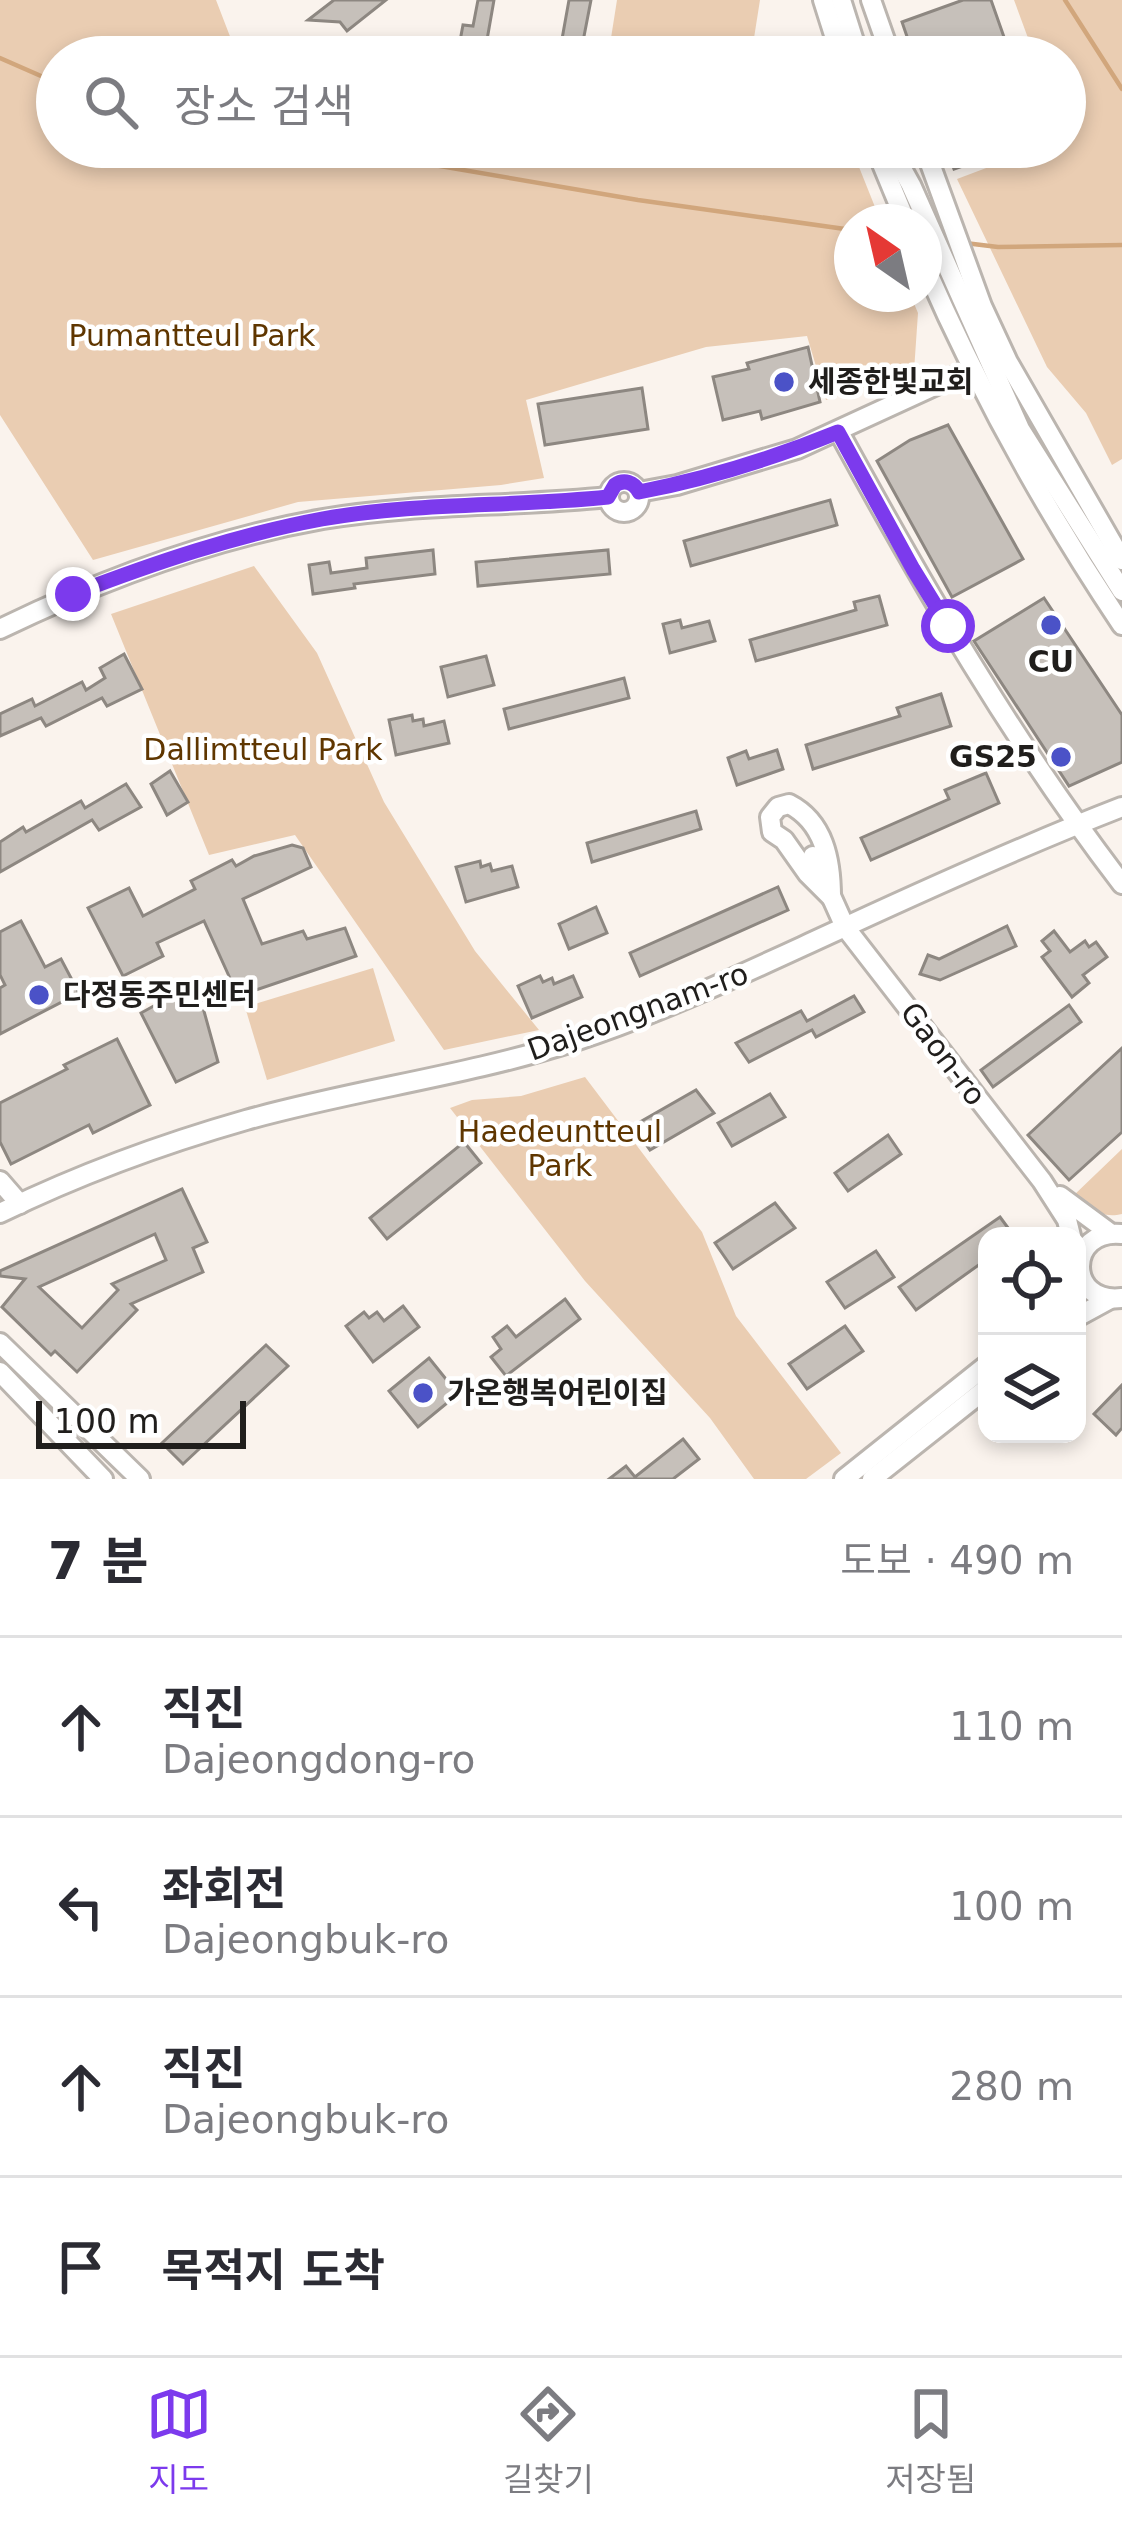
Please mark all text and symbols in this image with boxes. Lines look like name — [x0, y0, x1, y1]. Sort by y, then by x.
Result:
search box — [36, 36, 1086, 168]
icon: search — [78, 69, 144, 135]
text: 장소 검색 — [174, 80, 354, 133]
north arrow — [834, 204, 942, 312]
park label: Pumantteul Park — [69, 318, 316, 353]
place label: 세종한빛교회 — [808, 364, 974, 399]
marker: 세종한빛교회 — [771, 369, 797, 395]
route end — [46, 567, 100, 621]
route start — [921, 599, 975, 653]
marker: CU — [1038, 612, 1064, 638]
place label: CU — [1028, 644, 1074, 679]
park label: Dallimtteul Park — [143, 732, 383, 767]
place label: GS25 — [949, 739, 1037, 774]
marker: GS25 — [1048, 744, 1074, 770]
street label: Dajeongnam-ro — [523, 955, 753, 1068]
place label: 다정동주민센터 — [63, 977, 256, 1012]
marker: 다정동주민센터 — [26, 982, 52, 1008]
street label: Gaon-ro — [893, 995, 993, 1112]
park label: Haedeuntteul Park — [458, 1114, 662, 1183]
map controls — [978, 1227, 1086, 1443]
button: locate — [978, 1227, 1086, 1335]
button: layers — [978, 1335, 1086, 1443]
place label: 가온행복어린이집 — [447, 1375, 668, 1410]
marker: 가온행복어린이집 — [410, 1380, 436, 1406]
scale bar — [36, 1395, 246, 1448]
text: 100 m — [54, 1402, 160, 1441]
text: 7 분 — [48, 1532, 148, 1591]
text: 도보 · 490 m — [840, 1538, 1074, 1583]
text: 직진 — [162, 1682, 245, 1735]
icon: ahead — [48, 1694, 114, 1760]
text: 110 m — [949, 1704, 1074, 1749]
text: Dajeongdong-ro — [162, 1737, 475, 1782]
text: 좌회전 — [162, 1862, 286, 1915]
icon: left — [48, 1874, 114, 1940]
text: 100 m — [949, 1884, 1074, 1929]
text: Dajeongbuk-ro — [162, 1917, 449, 1962]
text: 직진 — [162, 2042, 245, 2095]
icon: ahead — [48, 2054, 114, 2120]
text: 280 m — [949, 2064, 1074, 2109]
text: Dajeongbuk-ro — [162, 2097, 449, 2142]
icon: arrive — [48, 2234, 114, 2300]
text: 목적지 도착 — [162, 2244, 385, 2297]
tab: 지도 — [146, 2381, 212, 2501]
tab: 길찾기 — [503, 2381, 594, 2501]
tab: 저장됨 — [885, 2381, 976, 2501]

